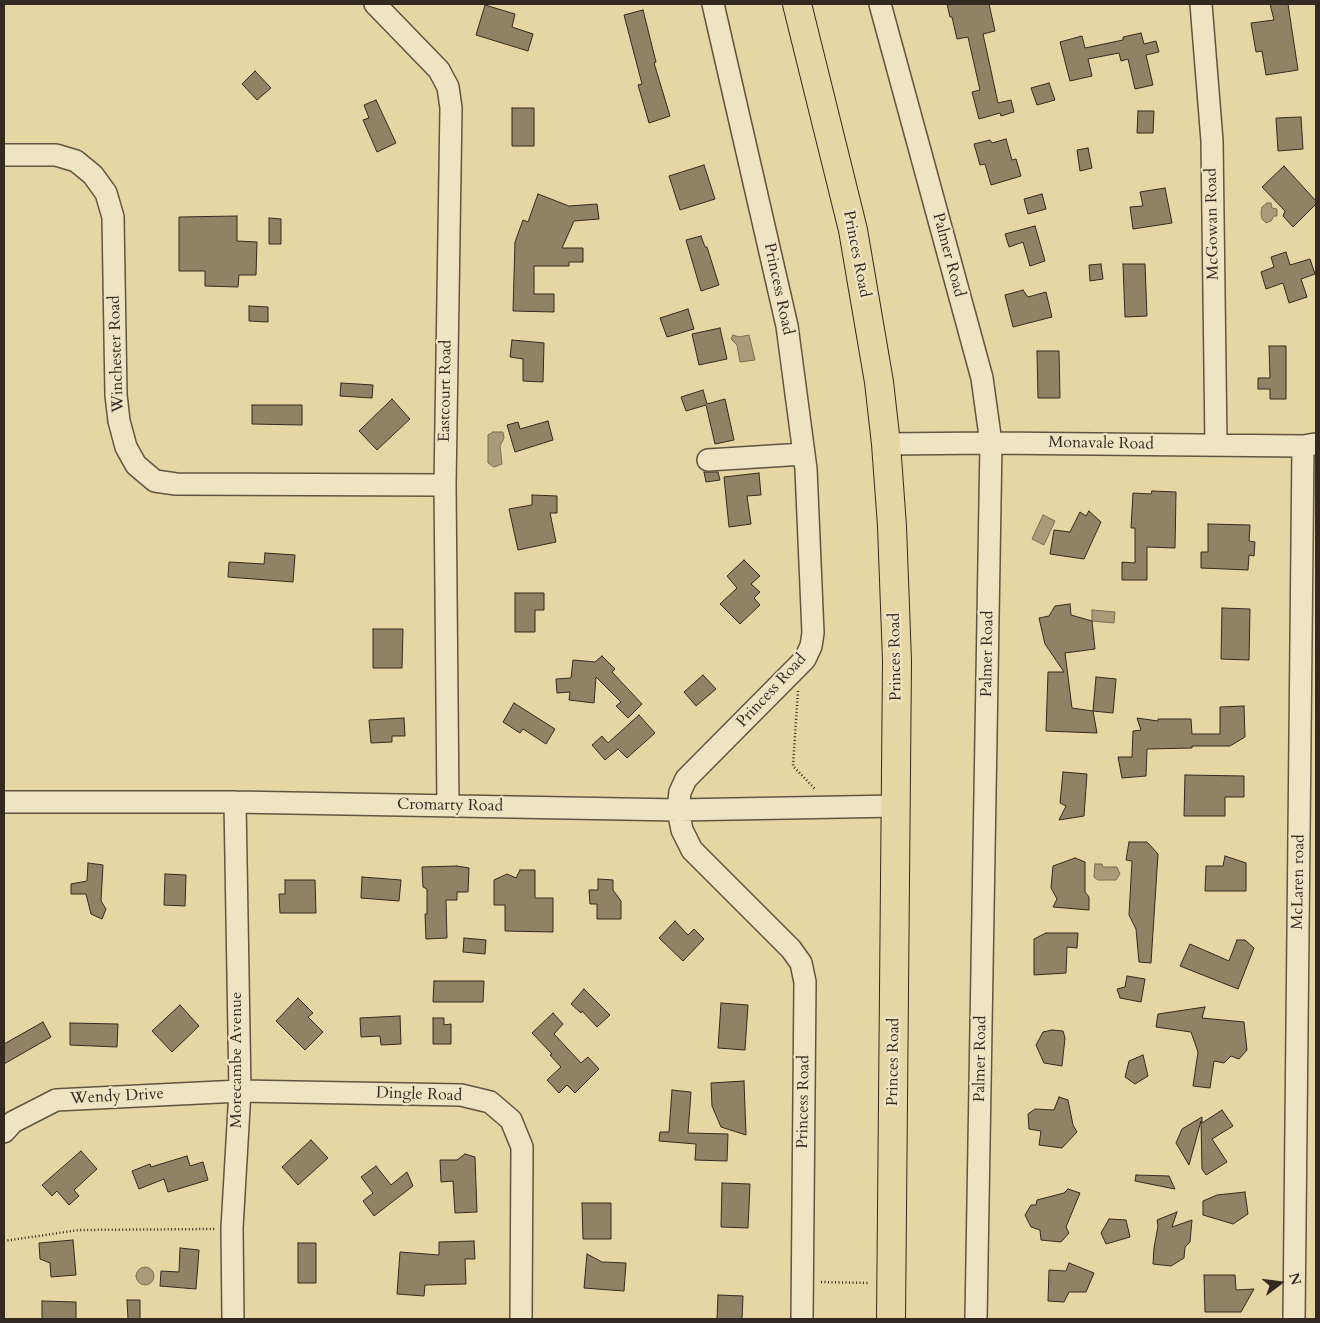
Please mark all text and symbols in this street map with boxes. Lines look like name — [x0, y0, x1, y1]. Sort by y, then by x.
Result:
street label: McGowan Road — [1202, 168, 1224, 280]
street label: Princes Road — [838, 209, 874, 299]
street label: Palmer Road — [928, 211, 968, 299]
street label: Princess Road — [759, 241, 797, 337]
street label: Winchester Road — [105, 295, 129, 413]
street label: Eastcourt Road — [436, 340, 456, 442]
street label: Monavale Road — [1048, 433, 1154, 455]
street label: Palmer Road — [978, 611, 998, 697]
street label: Princes Road — [886, 613, 906, 701]
street label: Princess Road — [733, 650, 811, 732]
street label: Cromarty Road — [397, 795, 503, 817]
street label: McLaren road — [1289, 834, 1309, 930]
street label: Morecambe Avenue — [227, 992, 247, 1128]
street label: Palmer Road — [971, 1016, 991, 1102]
street label: Princes Road — [884, 1018, 904, 1106]
street label: Princess Road — [794, 1055, 814, 1149]
street label: Dingle Road — [376, 1084, 462, 1106]
street label: Wendy Drive — [70, 1085, 164, 1109]
north arrow — [1255, 1258, 1305, 1308]
text: N — [1284, 1271, 1306, 1287]

